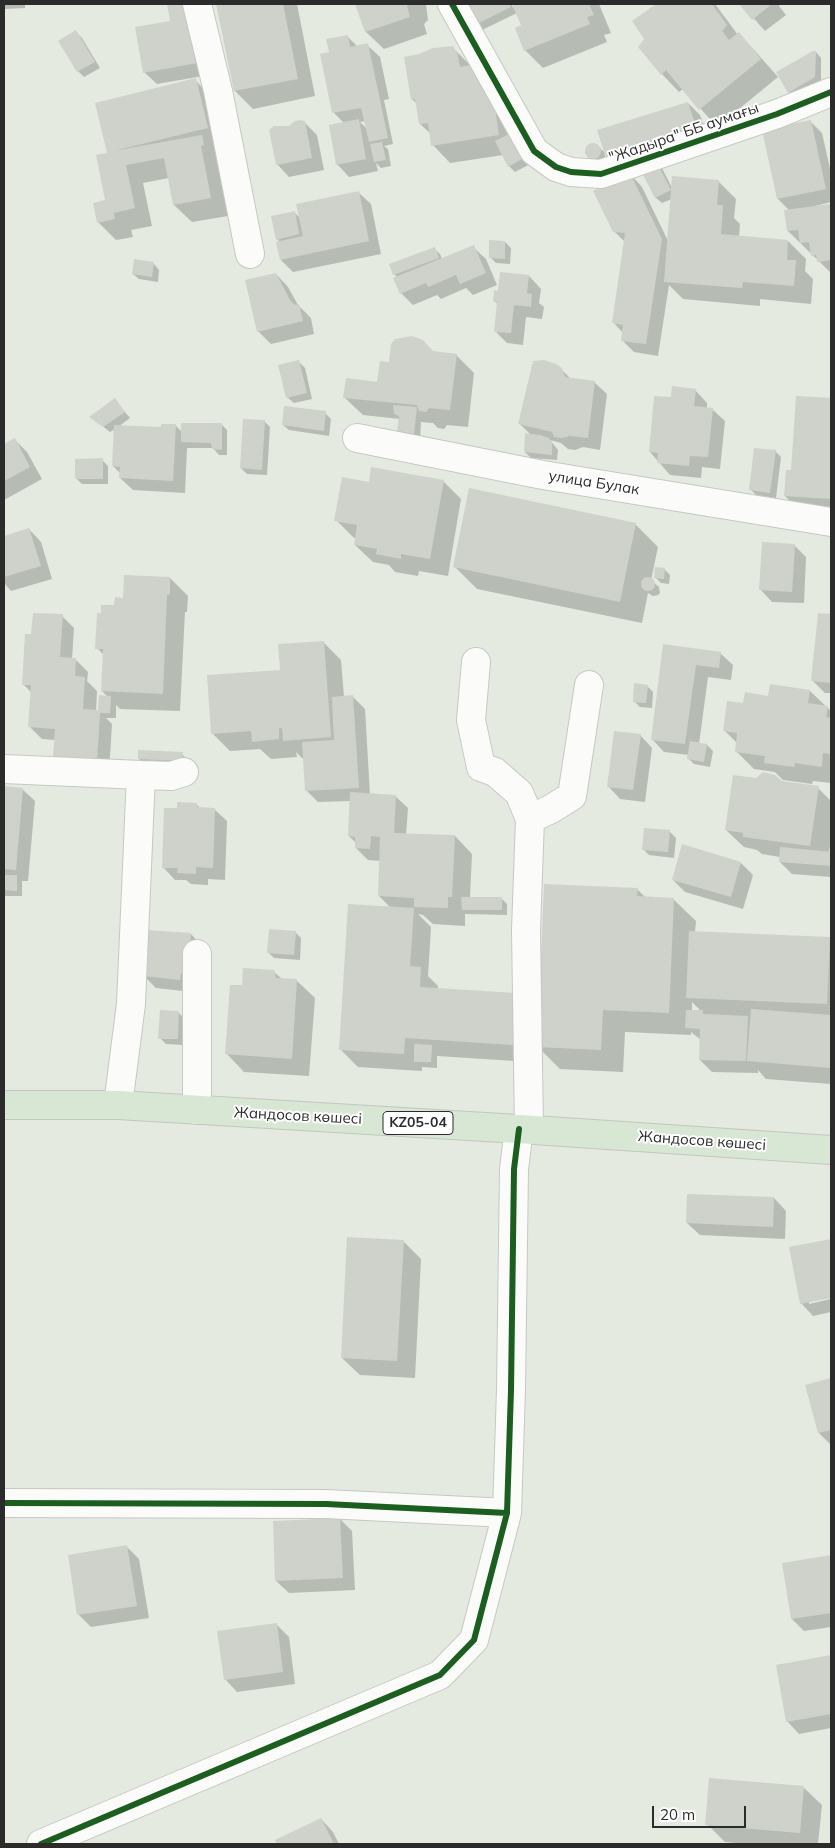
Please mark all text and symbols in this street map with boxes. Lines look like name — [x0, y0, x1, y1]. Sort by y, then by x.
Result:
street label: "Жадыра" ББ аумағы — [607, 99, 761, 167]
street label: улица Булак — [547, 467, 641, 499]
street label: Жандосов көшесі — [234, 1104, 362, 1128]
road number: KZ05-04 — [383, 1112, 453, 1134]
street label: Жандосов көшесі — [637, 1128, 767, 1154]
scale bar — [655, 1796, 749, 1828]
text: 20 m — [660, 1805, 695, 1824]

